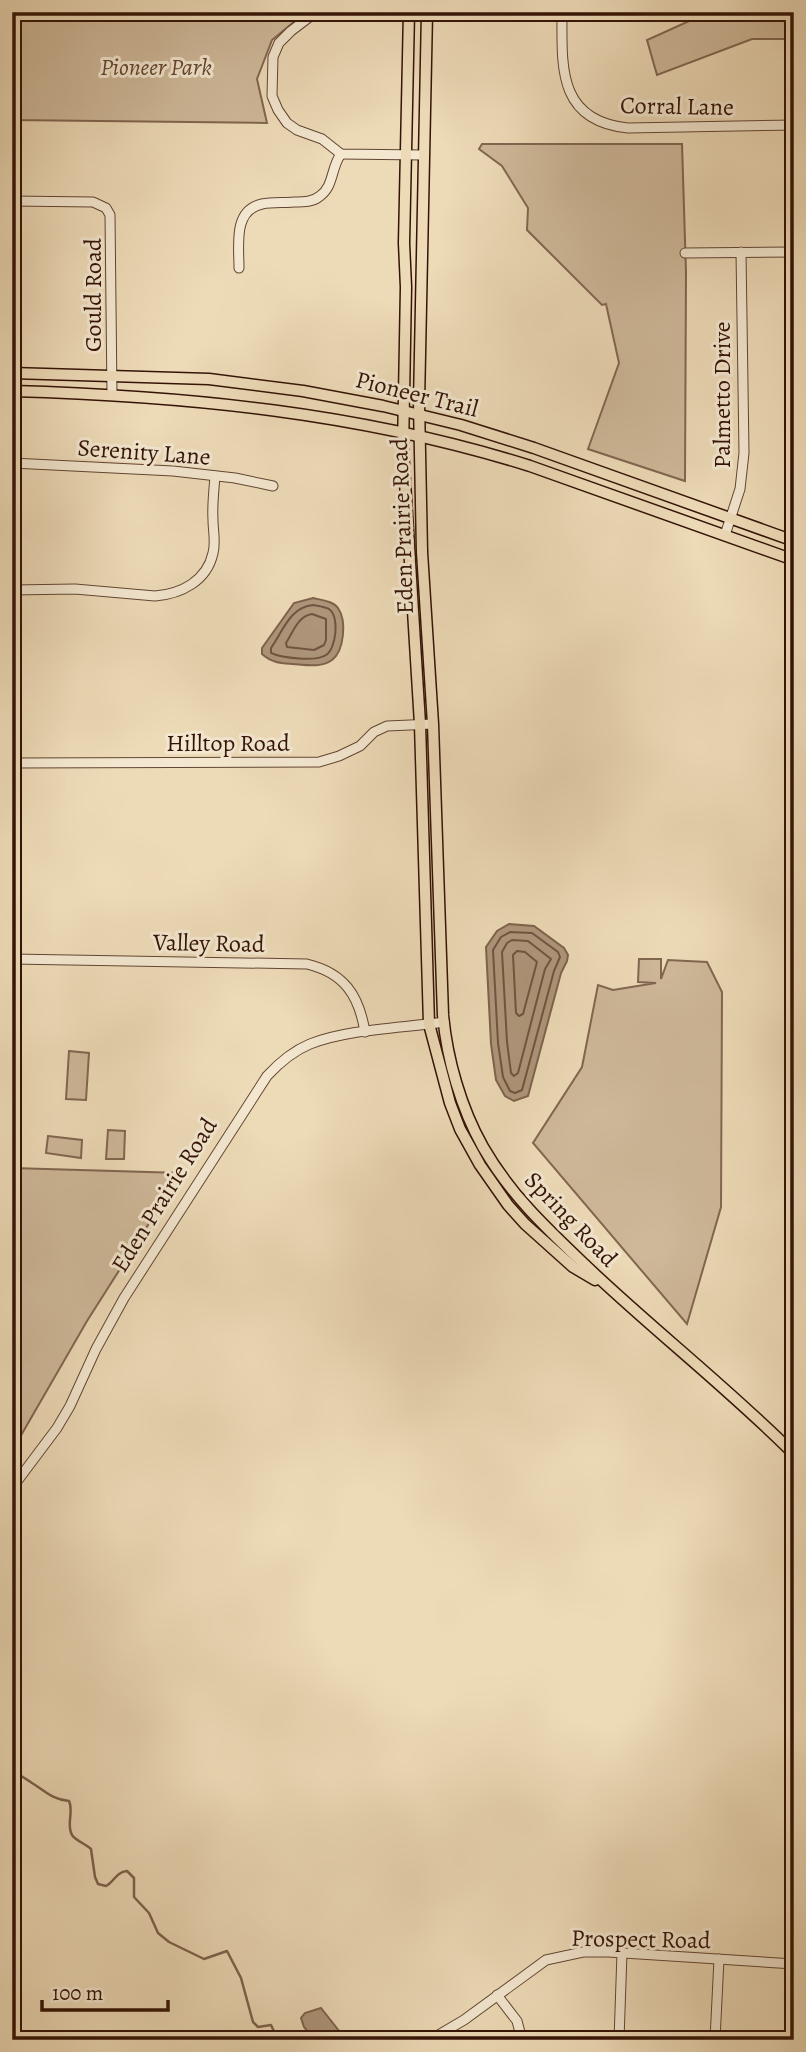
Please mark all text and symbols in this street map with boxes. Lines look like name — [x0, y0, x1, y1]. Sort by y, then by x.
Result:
park label: Pioneer Park — [100, 51, 212, 83]
street label: Corral Lane — [620, 89, 734, 123]
street label: Gould Road — [77, 238, 109, 352]
street label: Palmetto Drive — [706, 322, 738, 468]
street label: Pioneer Trail — [352, 363, 482, 425]
street label: Serenity Lane — [76, 431, 212, 473]
street label: Eden Prairie Road — [383, 437, 421, 615]
street label: Hilltop Road — [166, 727, 290, 759]
street label: Valley Road — [152, 926, 265, 960]
street label: Eden Prairie Road — [104, 1112, 224, 1278]
street label: Spring Road — [517, 1164, 625, 1274]
street label: Prospect Road — [571, 1922, 711, 1956]
scale bar — [42, 1968, 168, 2012]
text: 100 m — [52, 1979, 103, 2007]

